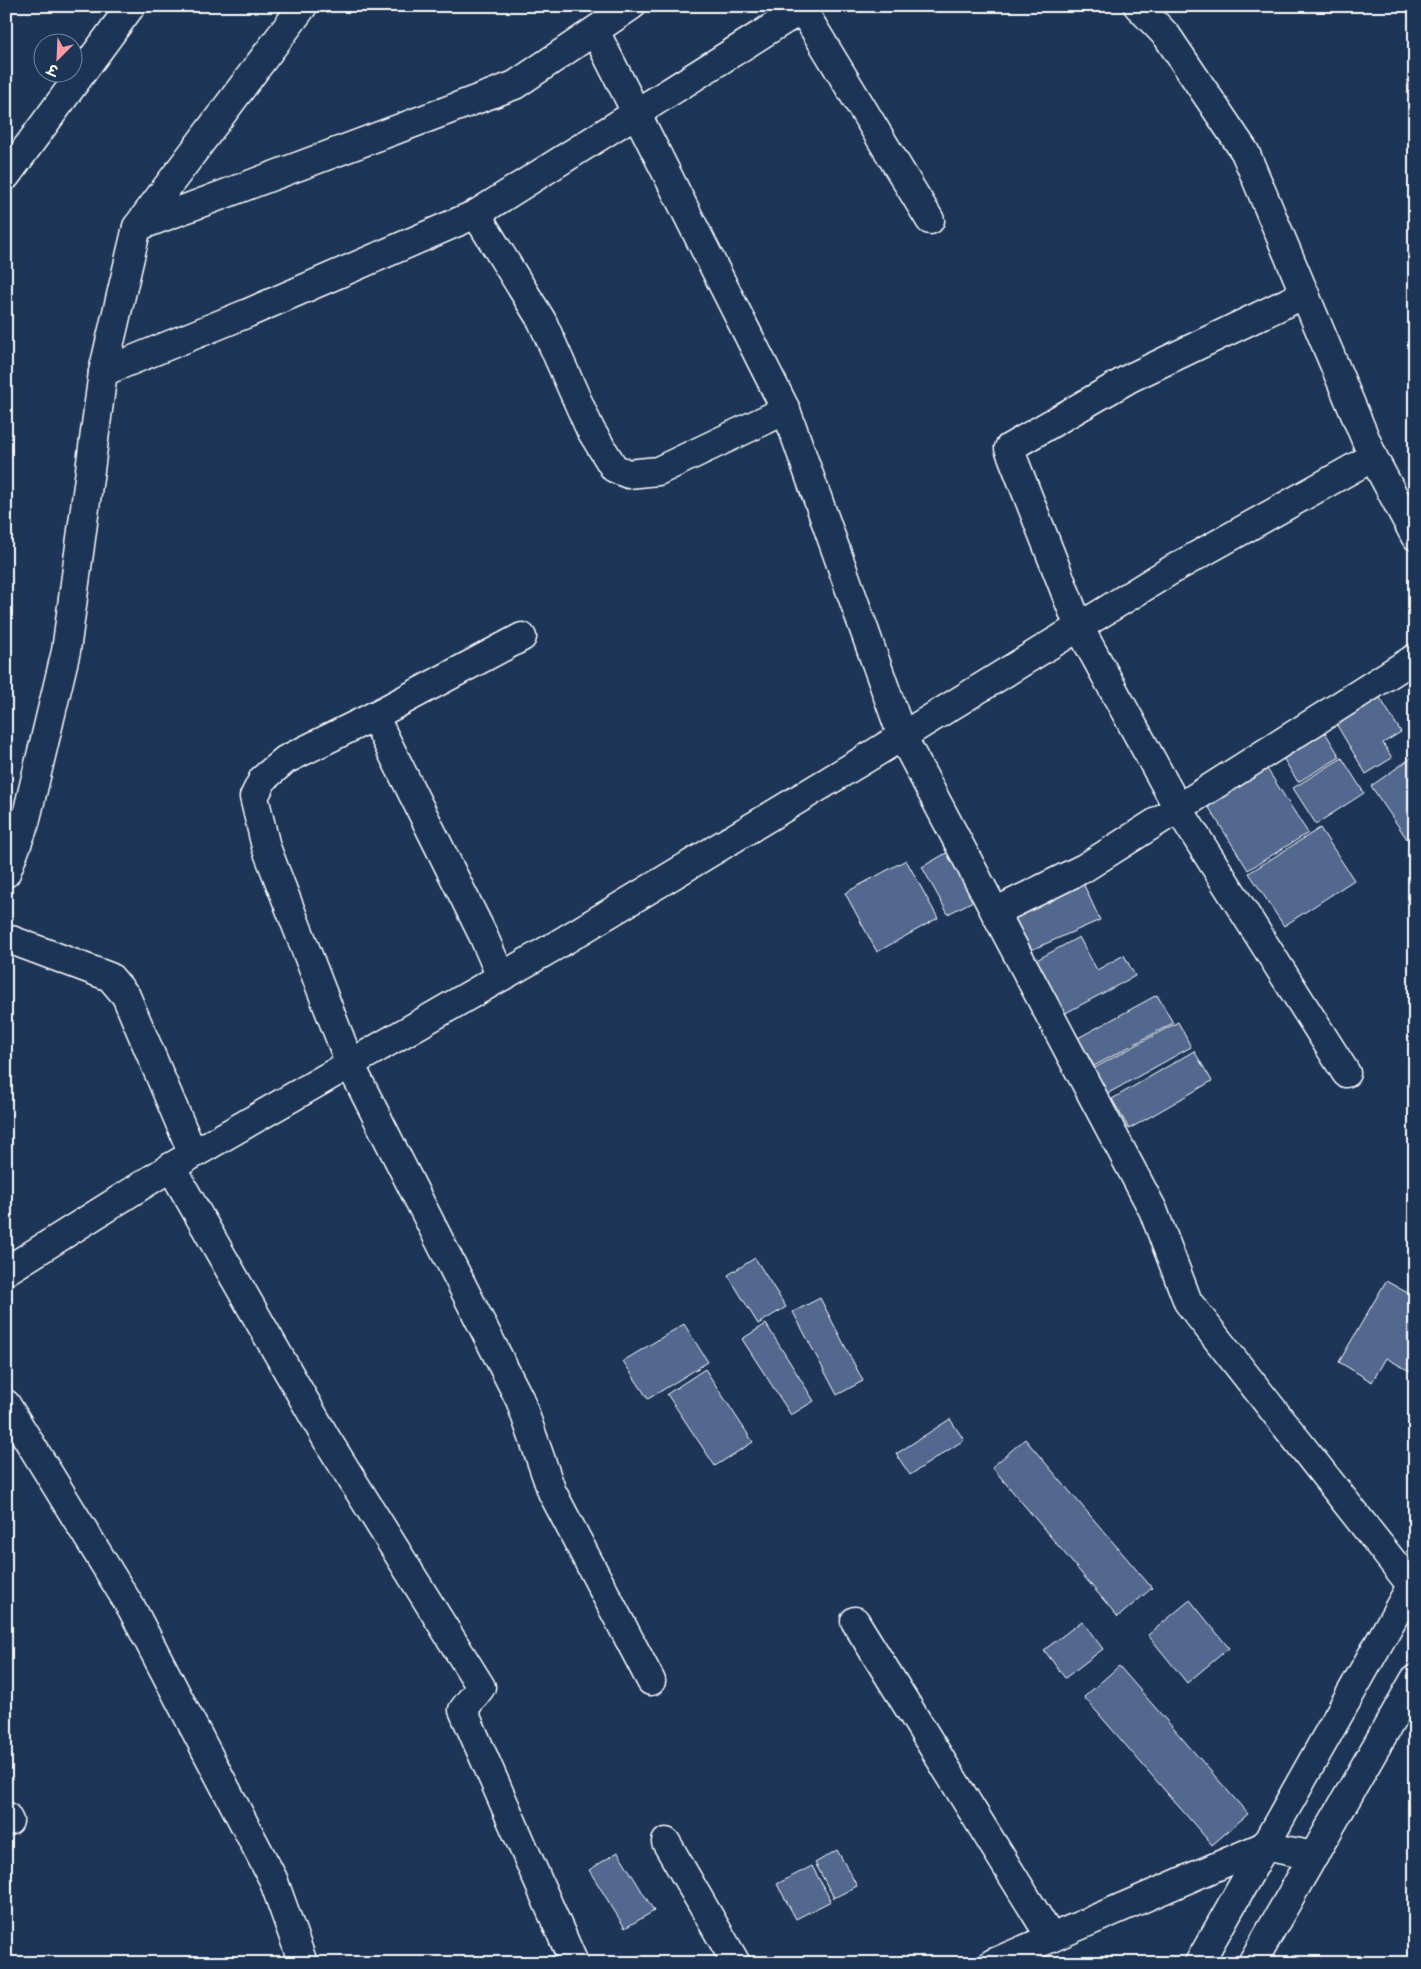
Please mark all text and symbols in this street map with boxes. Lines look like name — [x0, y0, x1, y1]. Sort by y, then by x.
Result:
north arrow — [32, 32, 82, 82]
text: उ — [44, 58, 63, 80]

